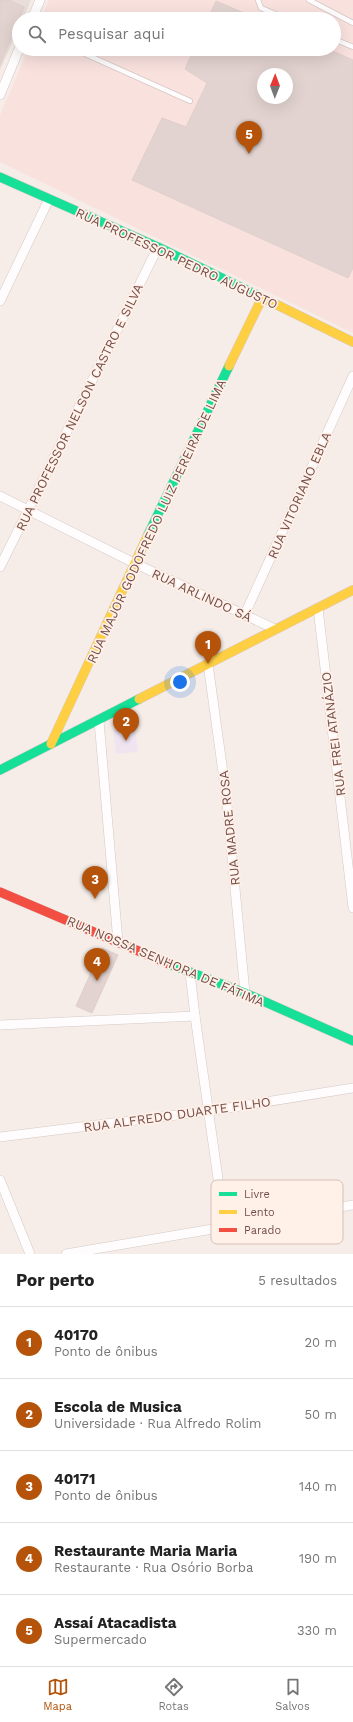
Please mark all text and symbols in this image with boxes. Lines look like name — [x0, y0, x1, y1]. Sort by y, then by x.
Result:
search box — [12, 12, 341, 56]
icon: search — [26, 23, 48, 45]
text: Pesquisar aqui — [58, 25, 165, 43]
north arrow — [257, 68, 293, 104]
pin: 5 — [236, 121, 262, 154]
street label: RUA PROFESSOR PEDRO AUGUSTO — [73, 205, 280, 312]
street label: RUA PROFESSOR NELSON CASTRO E SILVA — [13, 281, 146, 533]
street label: RUA MAJOR GODOFREDO LUIZ PEREIRA DE LIMA — [84, 377, 229, 665]
street label: RUA VITORIANO EBLA — [265, 429, 334, 561]
street label: RUA ARLINDO SÁ — [150, 565, 255, 625]
pin: 1 — [195, 631, 221, 664]
street label: RUA FREI ATANÁZIO — [317, 671, 349, 797]
your location — [170, 672, 190, 692]
pin: 2 — [113, 708, 139, 741]
street label: RUA MADRE ROSA — [216, 769, 243, 886]
pin: 3 — [82, 866, 108, 899]
street label: RUA NOSSA SENHORA DE FÁTIMA — [65, 912, 267, 1010]
pin: 4 — [84, 948, 110, 981]
street label: RUA ALFREDO DUARTE FILHO — [82, 1094, 272, 1135]
legend — [211, 1180, 343, 1244]
text: Livre — [244, 1188, 270, 1201]
text: Lento — [244, 1206, 275, 1219]
text: Parado — [244, 1224, 281, 1237]
text: Por perto — [16, 1270, 94, 1290]
text: 5 resultados — [258, 1273, 337, 1288]
text: 40170 — [54, 1326, 98, 1344]
text: 1 — [26, 1335, 32, 1350]
text: 20 m — [305, 1335, 337, 1350]
text: Ponto de ônibus — [54, 1344, 158, 1359]
text: Escola de Musica — [54, 1398, 182, 1416]
text: 2 — [25, 1407, 33, 1422]
text: 50 m — [305, 1407, 337, 1422]
text: Universidade · Rua Alfredo Rolim — [54, 1416, 261, 1431]
text: 40171 — [54, 1470, 95, 1488]
text: 3 — [25, 1479, 33, 1494]
text: 140 m — [299, 1479, 337, 1494]
text: Ponto de ônibus — [54, 1488, 158, 1503]
text: Restaurante Maria Maria — [54, 1542, 237, 1560]
text: 4 — [25, 1551, 33, 1566]
text: 190 m — [299, 1551, 337, 1566]
text: Restaurante · Rua Osório Borba — [54, 1560, 253, 1575]
text: Assaí Atacadista — [54, 1614, 176, 1632]
text: 5 — [25, 1623, 33, 1638]
text: 330 m — [297, 1623, 337, 1638]
text: Supermercado — [54, 1632, 147, 1647]
tab: Mapa — [43, 1676, 72, 1713]
tab: Rotas — [158, 1676, 189, 1713]
tab: Salvos — [275, 1676, 310, 1713]

